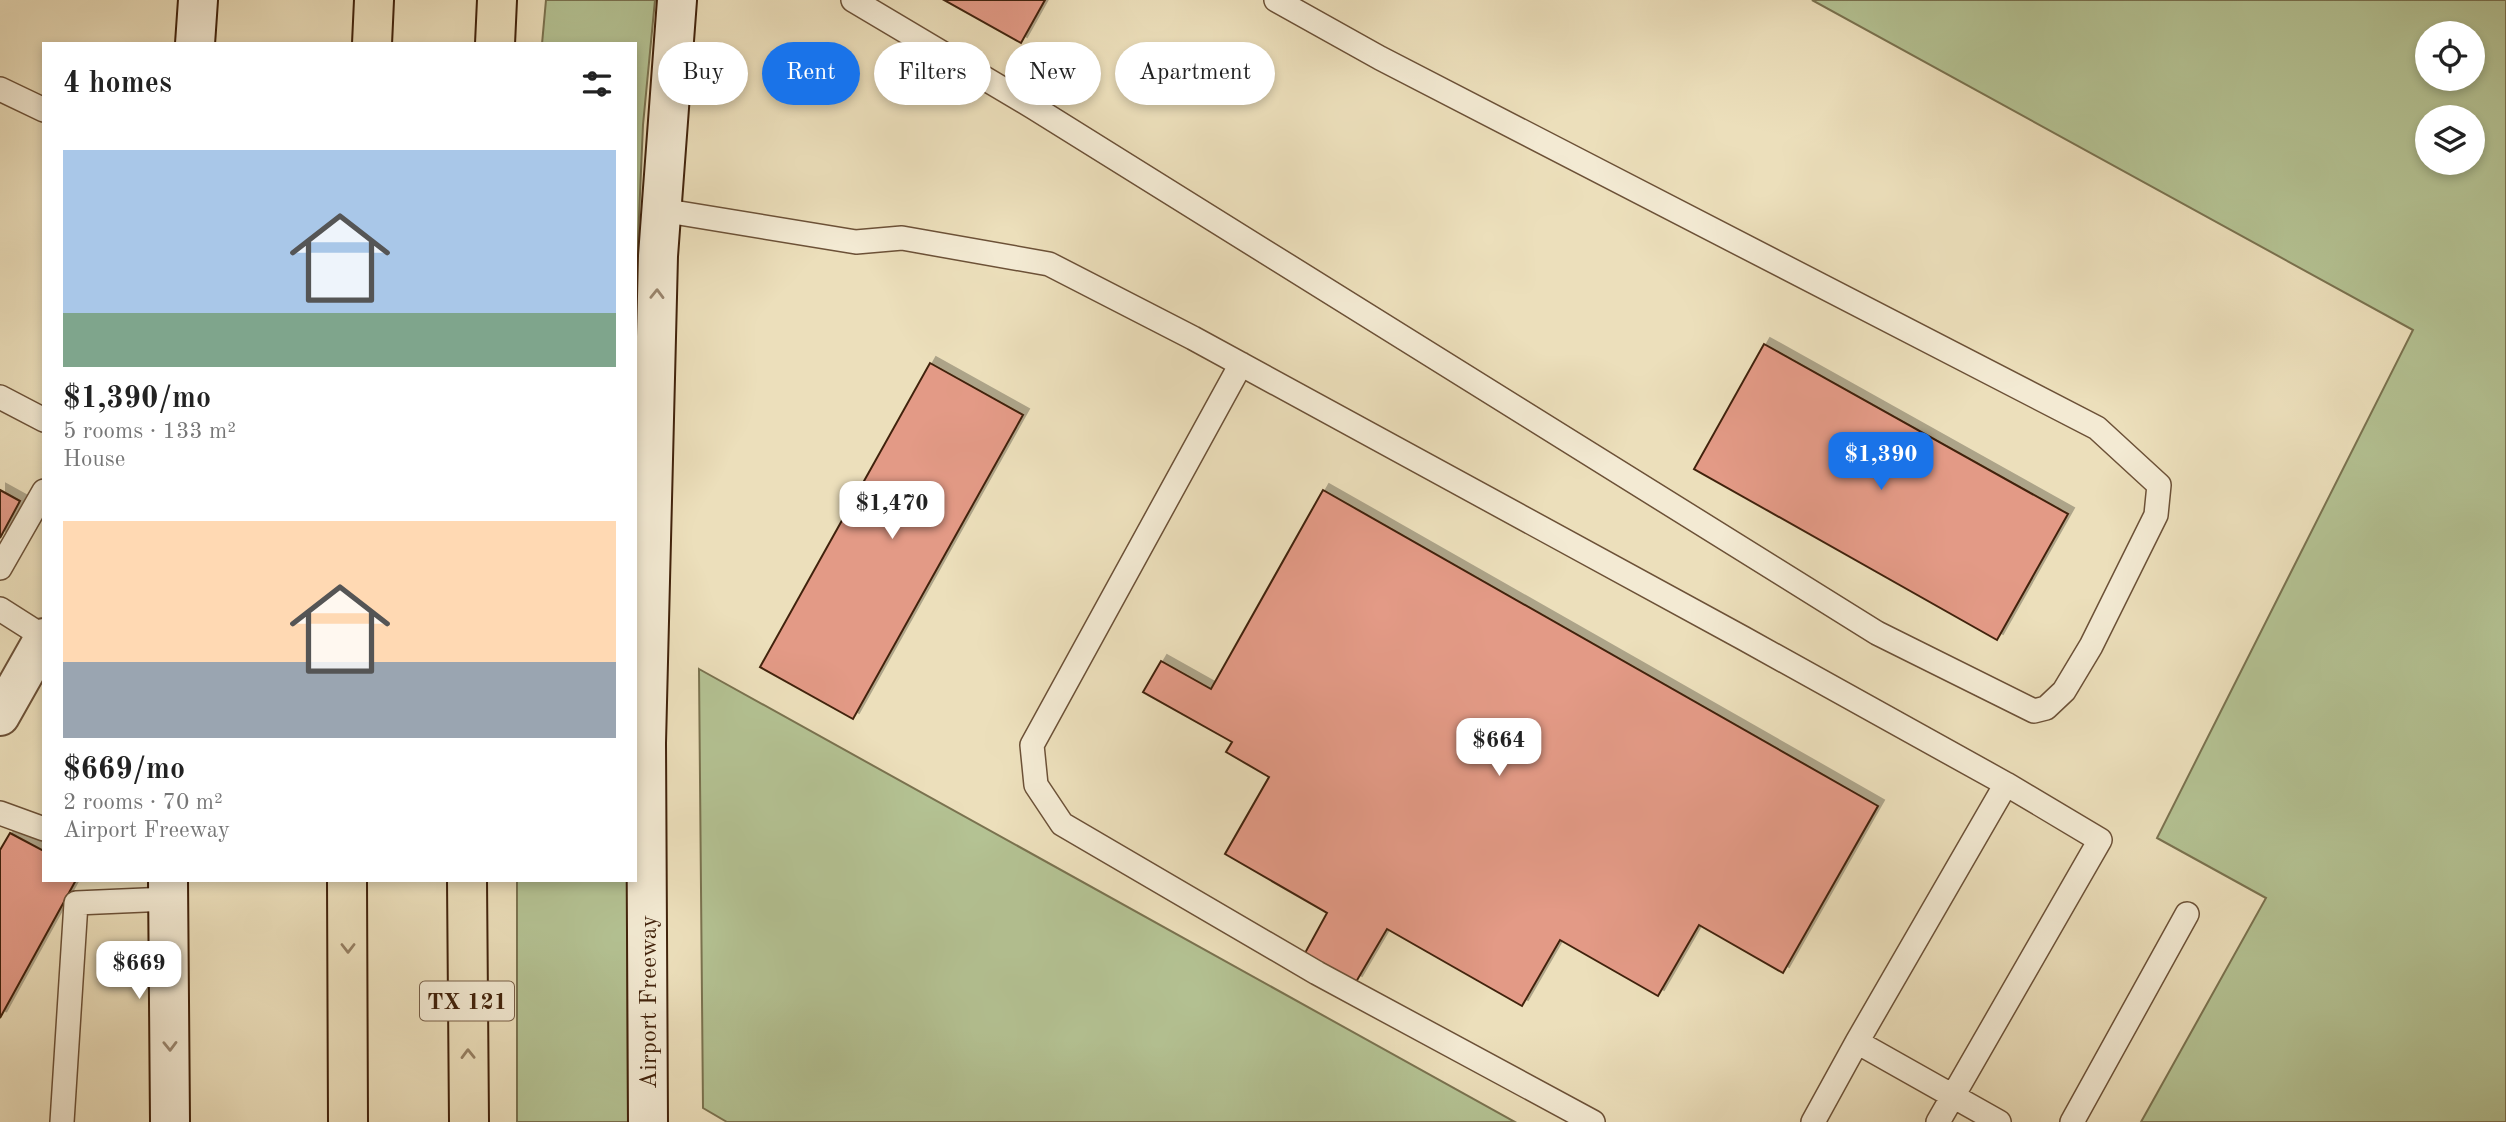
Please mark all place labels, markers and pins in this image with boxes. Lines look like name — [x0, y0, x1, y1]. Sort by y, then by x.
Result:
pin: $1,390 — [1824, 433, 1938, 492]
pin: $1,470 — [835, 482, 949, 541]
pin: $664 — [1458, 718, 1540, 778]
pin: $669 — [98, 942, 180, 1001]

